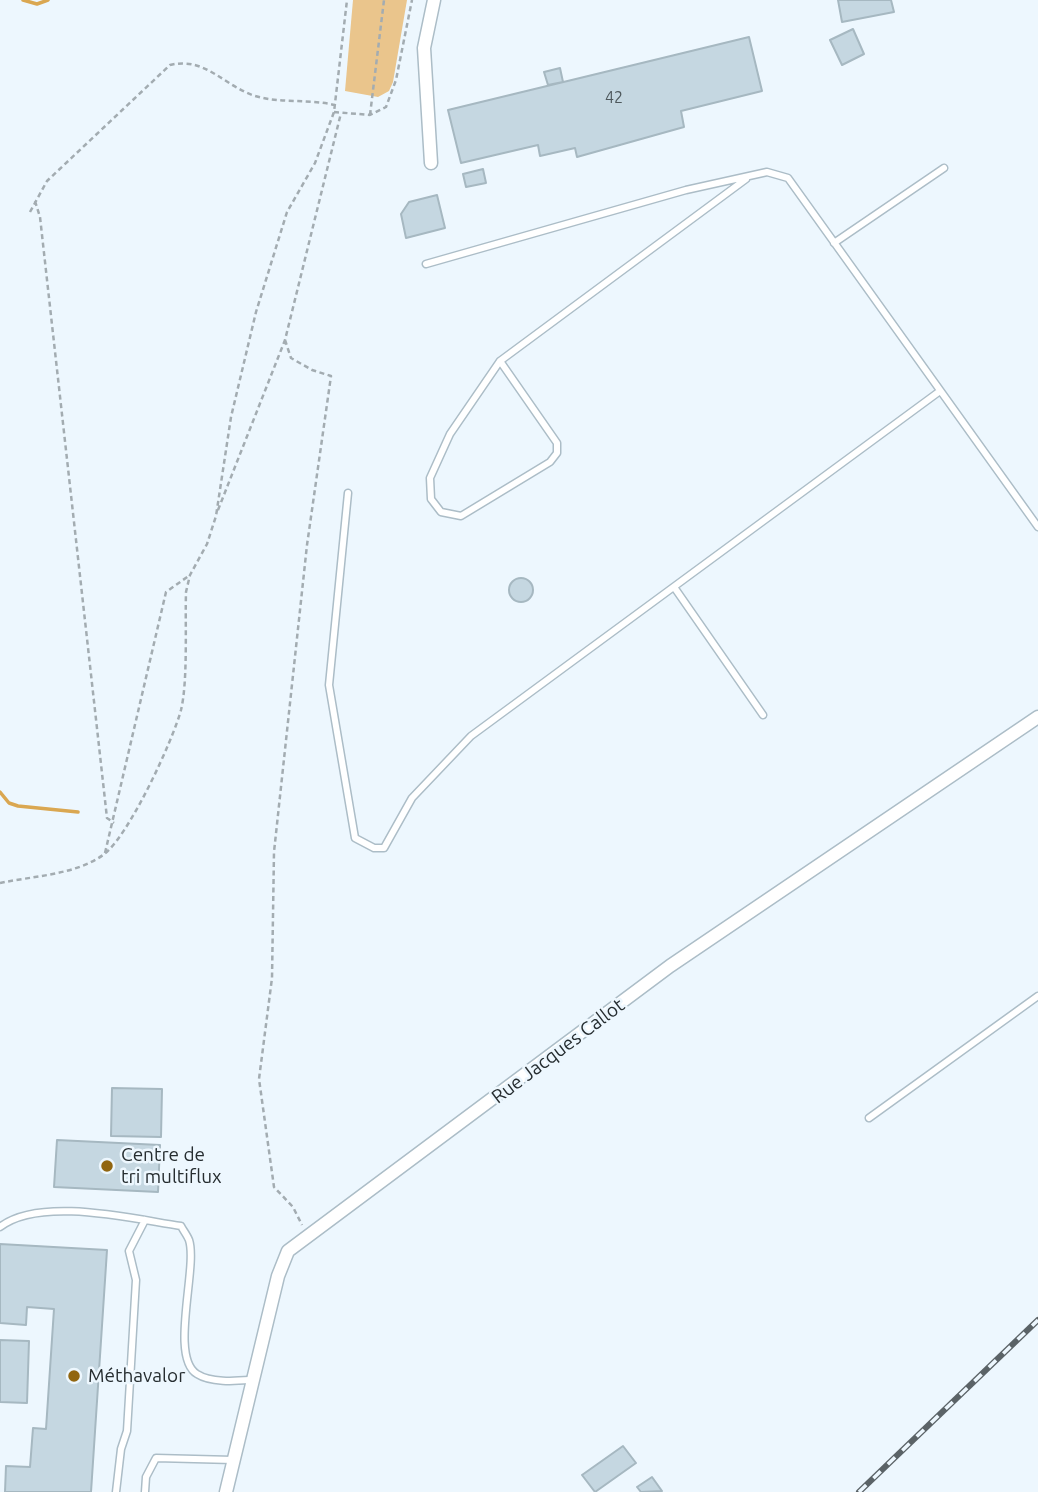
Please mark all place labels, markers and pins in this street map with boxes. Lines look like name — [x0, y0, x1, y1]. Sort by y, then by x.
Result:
place label: Centre de tri multiflux — [121, 1144, 222, 1188]
marker: Centre de tri multiflux — [99, 1158, 115, 1174]
place label: Méthavalor — [88, 1365, 185, 1387]
marker: Méthavalor — [66, 1368, 82, 1384]

